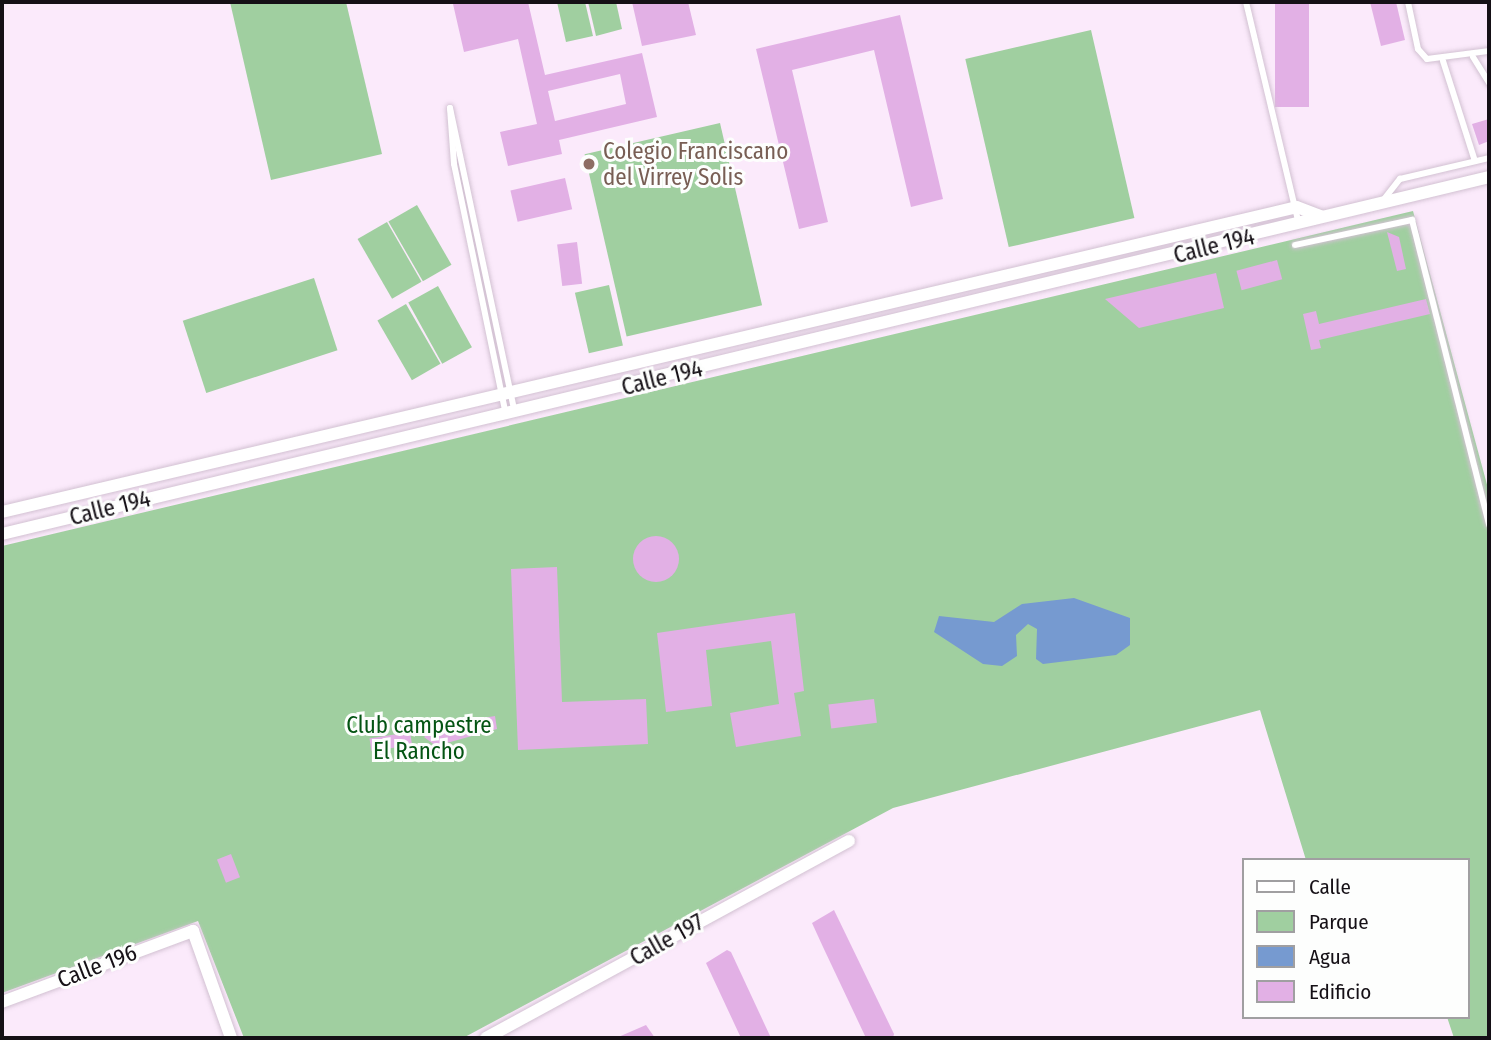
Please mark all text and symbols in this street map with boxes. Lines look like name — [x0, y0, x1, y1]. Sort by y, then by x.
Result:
place label: Colegio Franciscano del Virrey Solis — [603, 137, 788, 191]
marker: Colegio Franciscano del Virrey Solis — [581, 156, 597, 172]
street label: Calle 194 — [1171, 223, 1257, 269]
street label: Calle 194 — [619, 355, 705, 401]
street label: Calle 194 — [67, 485, 153, 531]
park label: Club campestre El Rancho — [346, 711, 492, 765]
legend — [1242, 858, 1470, 1019]
text: Calle — [1309, 874, 1351, 900]
street label: Calle 197 — [625, 908, 709, 972]
text: Parque — [1309, 909, 1369, 935]
street label: Calle 196 — [53, 938, 141, 994]
text: Agua — [1309, 944, 1351, 970]
text: Edificio — [1309, 979, 1371, 1005]

